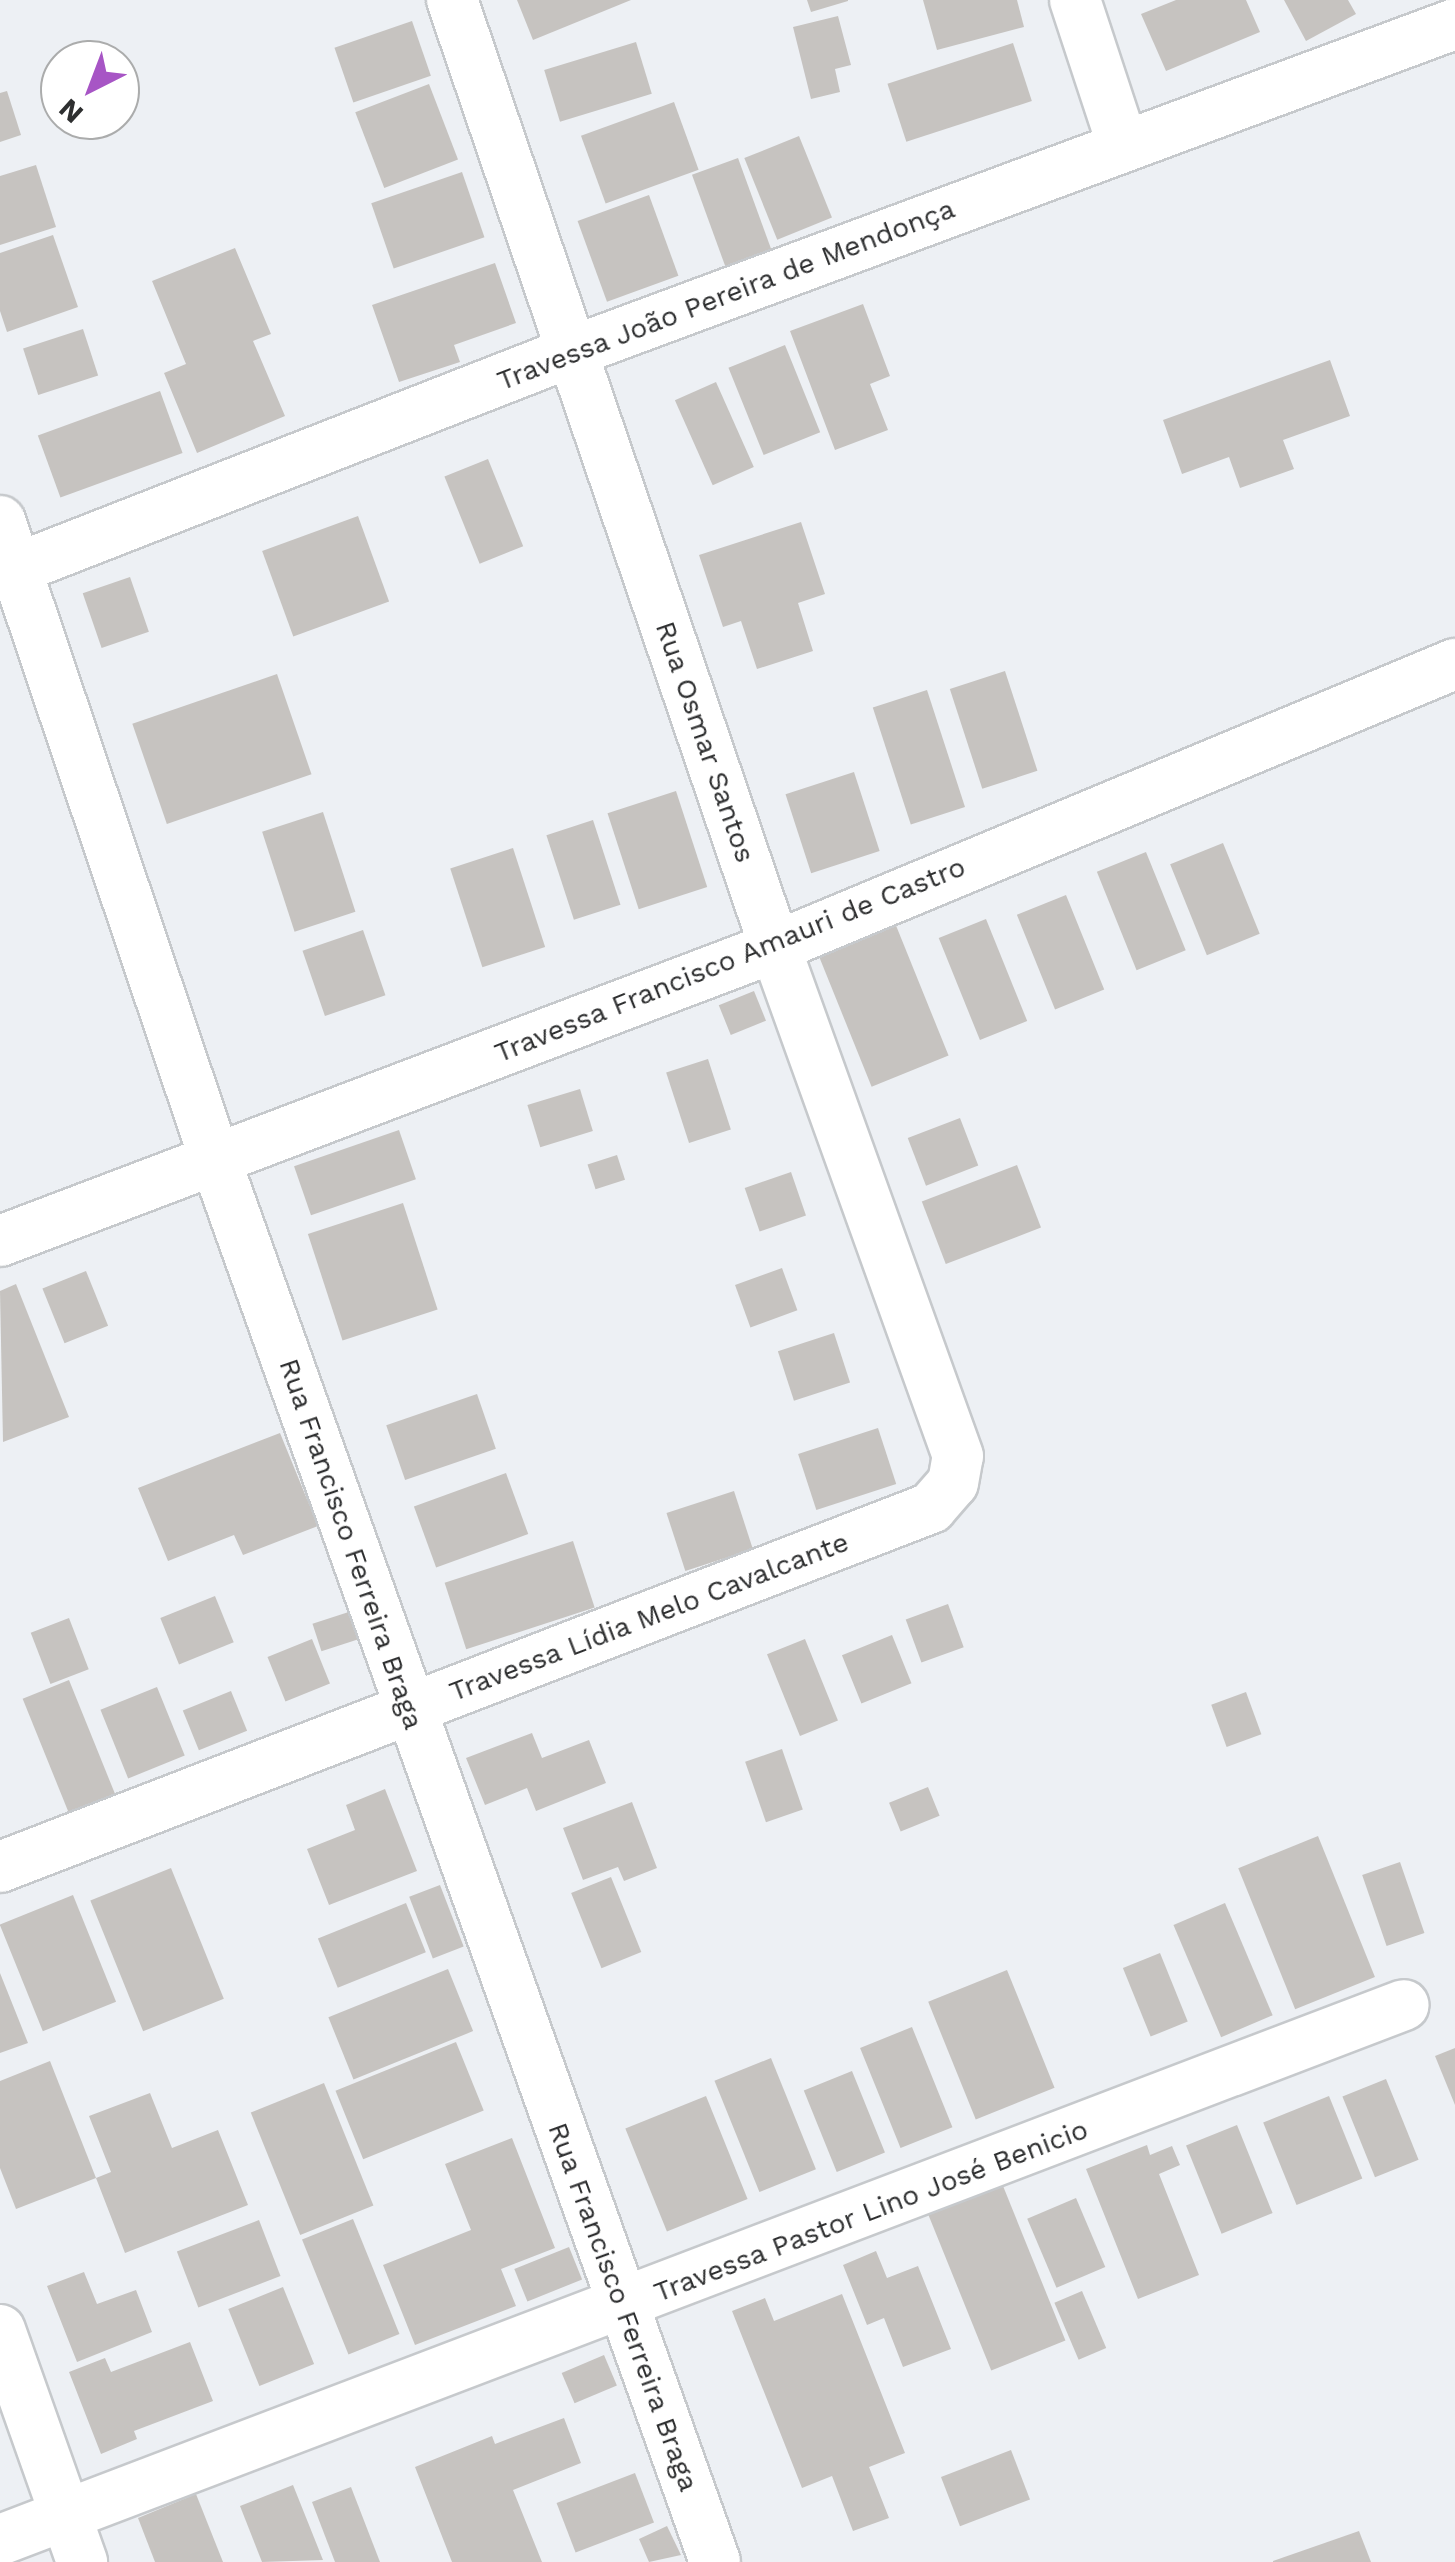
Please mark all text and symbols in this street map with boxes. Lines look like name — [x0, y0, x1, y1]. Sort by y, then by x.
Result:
north arrow — [40, 40, 140, 140]
text: N — [52, 92, 90, 130]
street label: Travessa João Pereira de Mendonça — [492, 192, 960, 398]
street label: Rua Osmar Santos — [648, 616, 762, 868]
street label: Travessa Francisco Amauri de Castro — [489, 850, 971, 1070]
street label: Rua Francisco Ferreira Braga — [271, 1354, 431, 1734]
street label: Travessa Lídia Melo Cavalcante — [444, 1525, 854, 1709]
street label: Travessa Pastor Lino José Benicio — [648, 2112, 1094, 2310]
street label: Rua Francisco Ferreira Braga — [540, 2118, 706, 2496]

